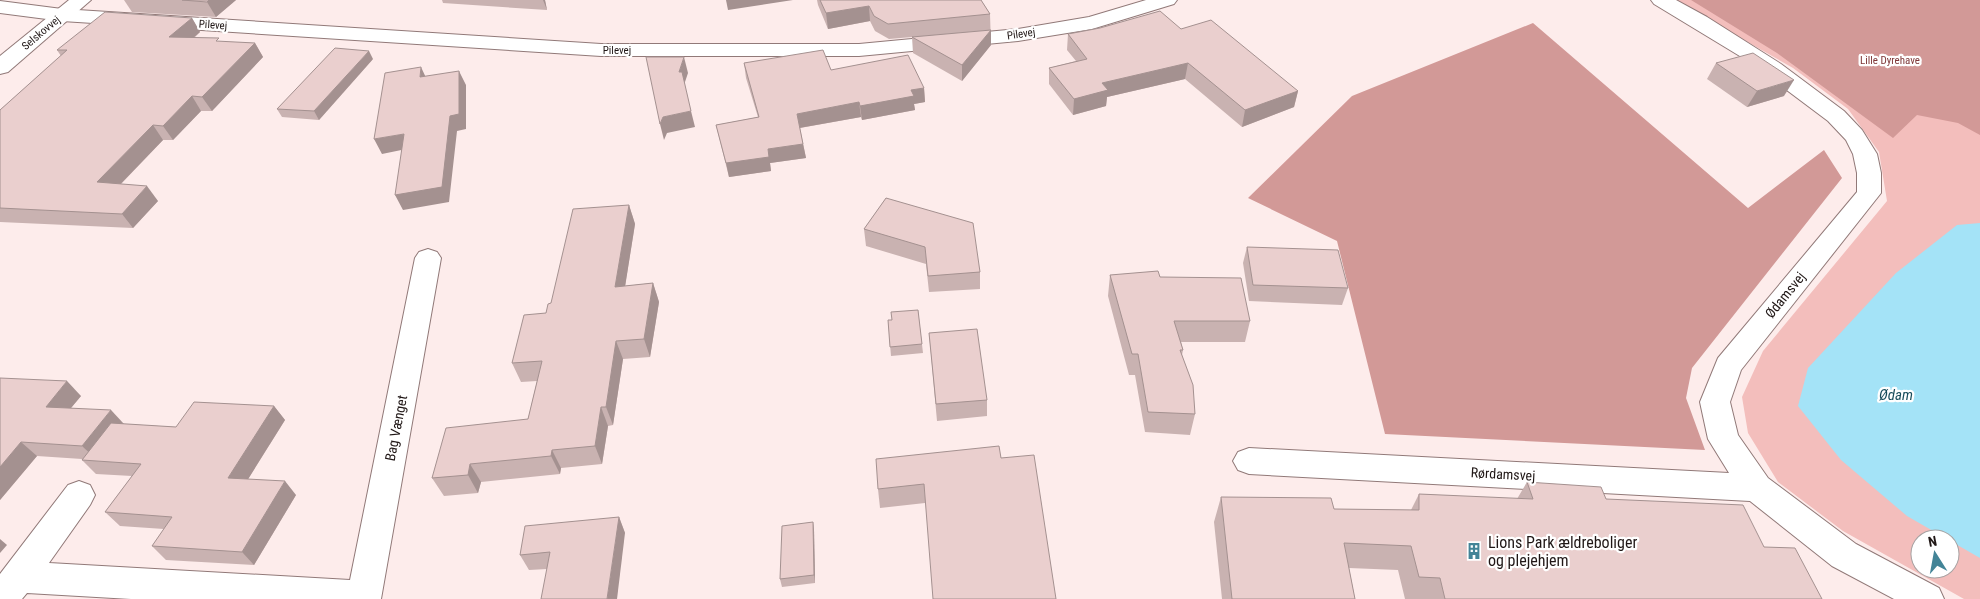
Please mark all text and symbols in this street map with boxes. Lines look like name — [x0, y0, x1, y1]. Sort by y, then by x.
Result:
street label: Selskovvej — [19, 13, 63, 53]
street label: Pilevej — [198, 18, 228, 32]
street label: Pilevej — [1006, 26, 1036, 42]
street label: Pilevej — [603, 44, 631, 57]
park label: Lille Dyrehave — [1860, 54, 1920, 67]
street label: Ødamsvej — [1762, 269, 1808, 321]
water label: Ødam — [1879, 386, 1913, 404]
street label: Bag Vænget — [382, 394, 410, 462]
street label: Rørdamsvej — [1470, 464, 1536, 484]
north arrow — [1910, 529, 1960, 579]
place label: Lions Park ældreboliger og plejehjem — [1488, 533, 1637, 570]
text: N — [1927, 533, 1938, 550]
building icon: Lions Park ældreboliger og plejehjem — [1464, 541, 1484, 561]

